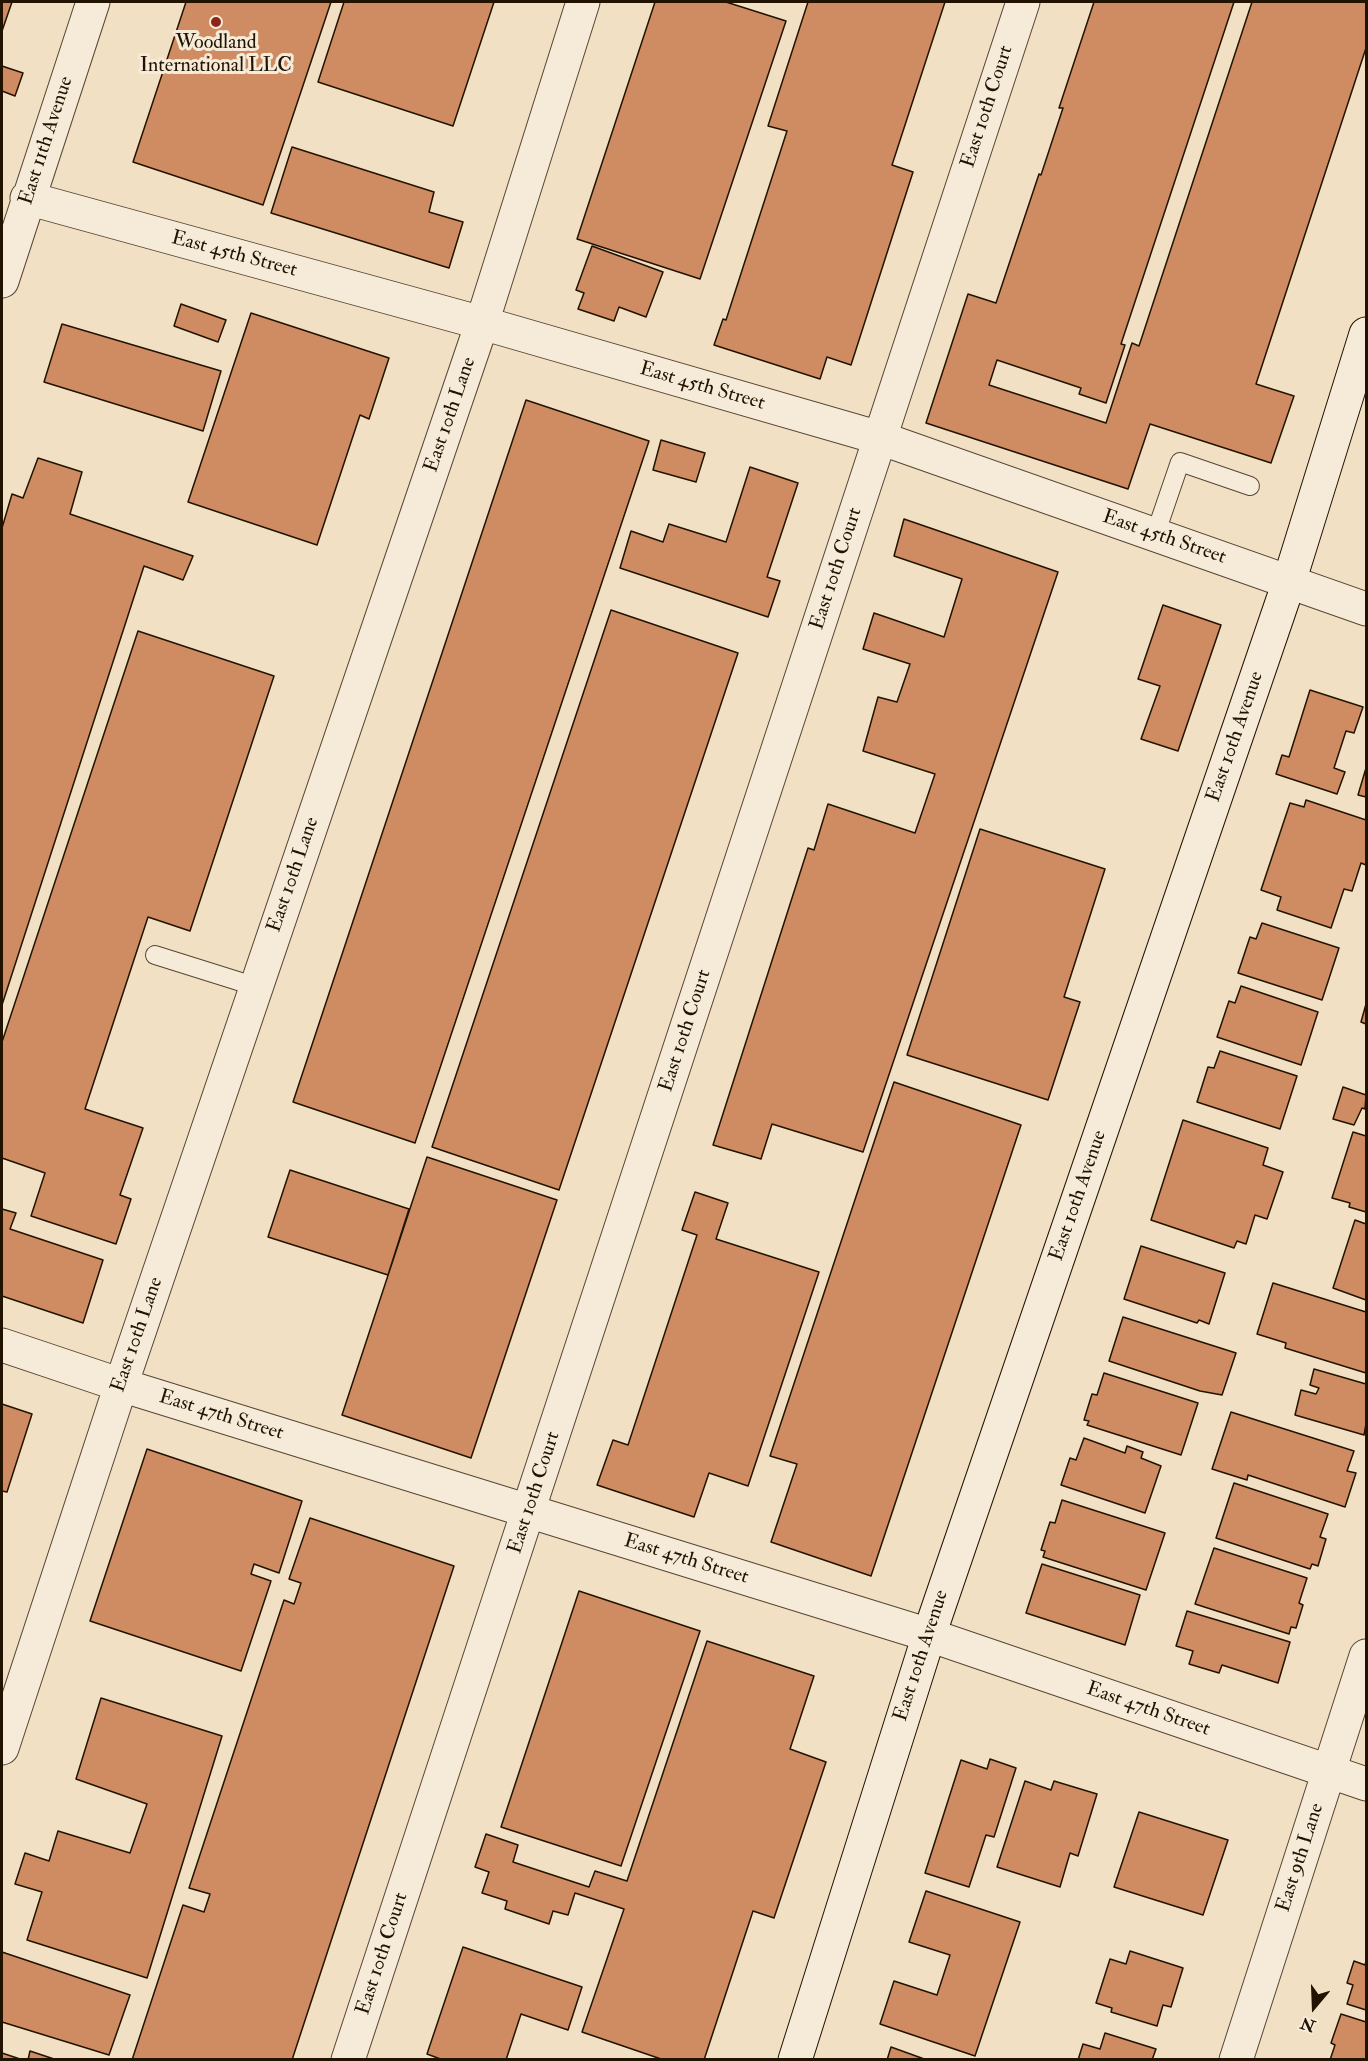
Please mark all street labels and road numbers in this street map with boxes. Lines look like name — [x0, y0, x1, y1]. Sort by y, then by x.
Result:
street label: East 10th Court — [957, 43, 1019, 171]
street label: East 11th Avenue — [15, 74, 79, 208]
street label: East 45th Street — [169, 227, 299, 283]
street label: East 10th Lane — [420, 354, 482, 476]
street label: East 45th Street — [637, 358, 767, 416]
street label: East 10th Court — [806, 505, 868, 633]
street label: East 45th Street — [1099, 506, 1229, 570]
street label: East 10th Avenue — [1202, 669, 1270, 805]
street label: East 10th Lane — [263, 814, 325, 936]
street label: East 10th Court — [655, 967, 717, 1095]
street label: East 10th Avenue — [1045, 1128, 1113, 1264]
street label: East 10th Lane — [107, 1274, 169, 1396]
street label: East 47th Street — [156, 1386, 286, 1446]
street label: East 10th Court — [504, 1429, 566, 1557]
street label: East 47th Street — [621, 1530, 751, 1590]
street label: East 10th Avenue — [889, 1587, 955, 1725]
street label: East 47th Street — [1083, 1678, 1213, 1742]
street label: East 9th Lane — [1272, 1801, 1330, 1915]
street label: East 10th Court — [352, 1890, 414, 2018]

